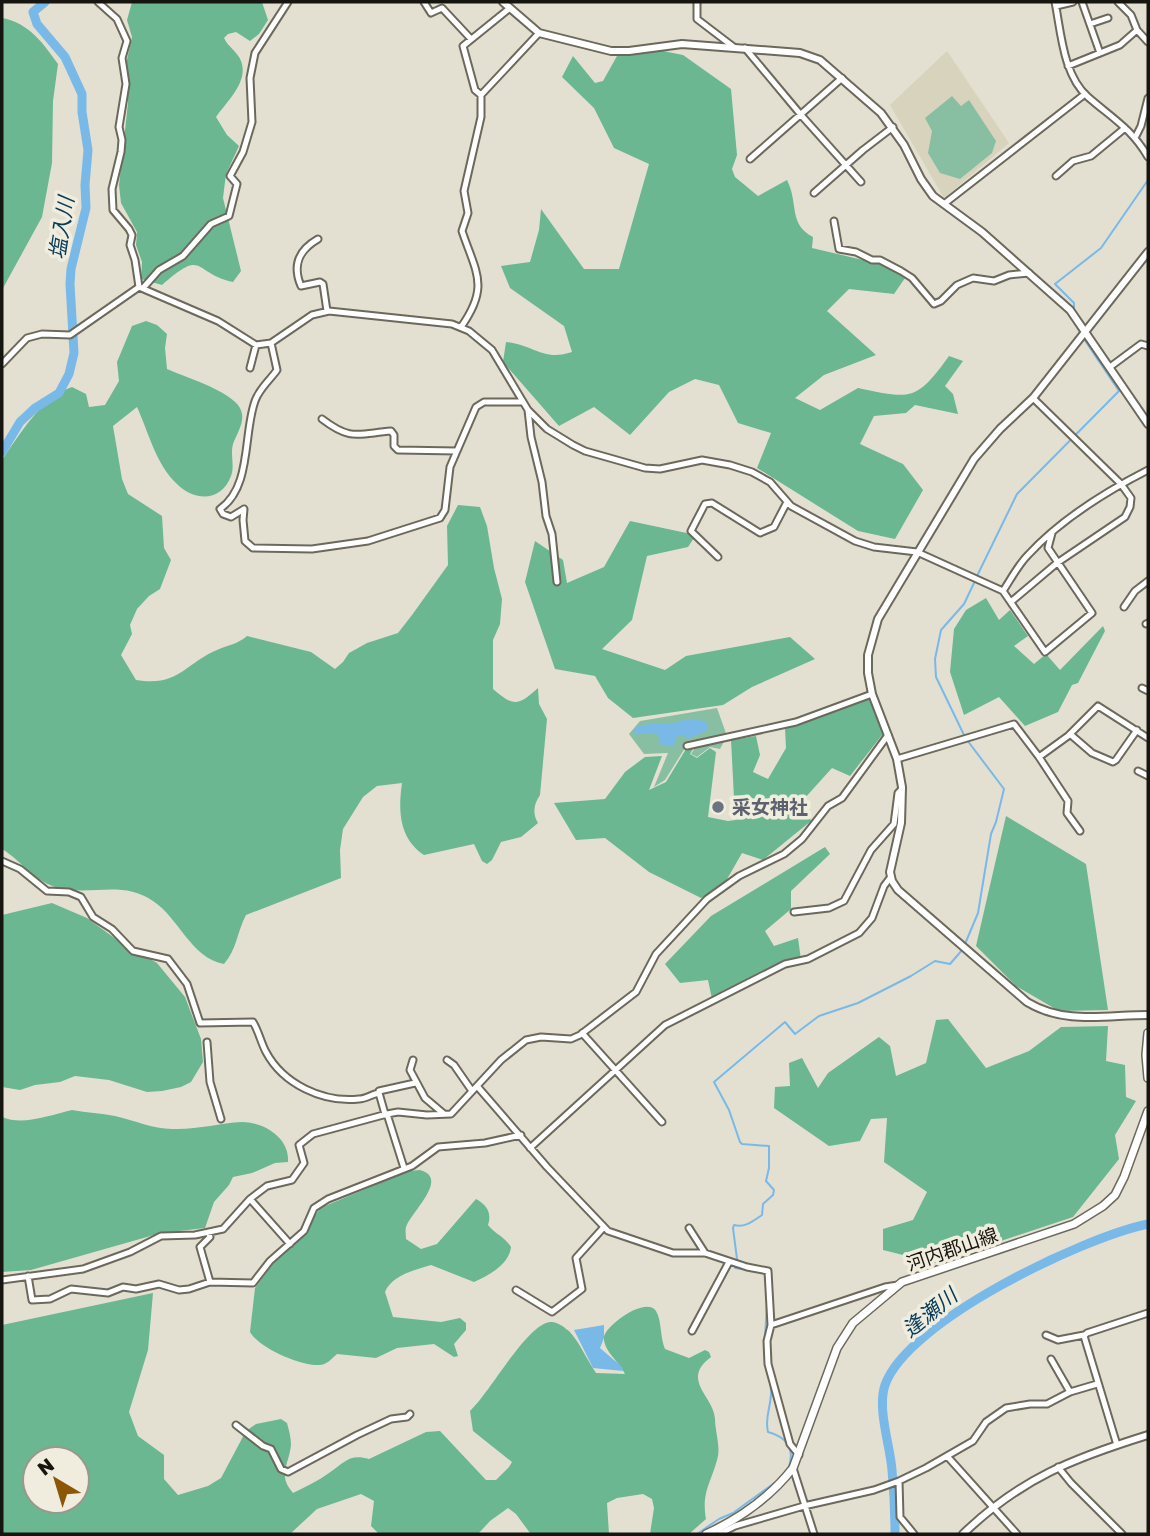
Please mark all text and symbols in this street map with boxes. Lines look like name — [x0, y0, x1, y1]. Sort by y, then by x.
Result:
water label: 塩入川 — [43, 193, 79, 261]
place label: 采女神社 — [732, 795, 808, 818]
marker: 采女神社 — [710, 799, 726, 815]
street label: 河内郡山線 — [903, 1222, 1001, 1275]
water label: 逢瀬川 — [897, 1281, 964, 1342]
north arrow — [21, 1445, 91, 1515]
text: N — [32, 1453, 58, 1480]

